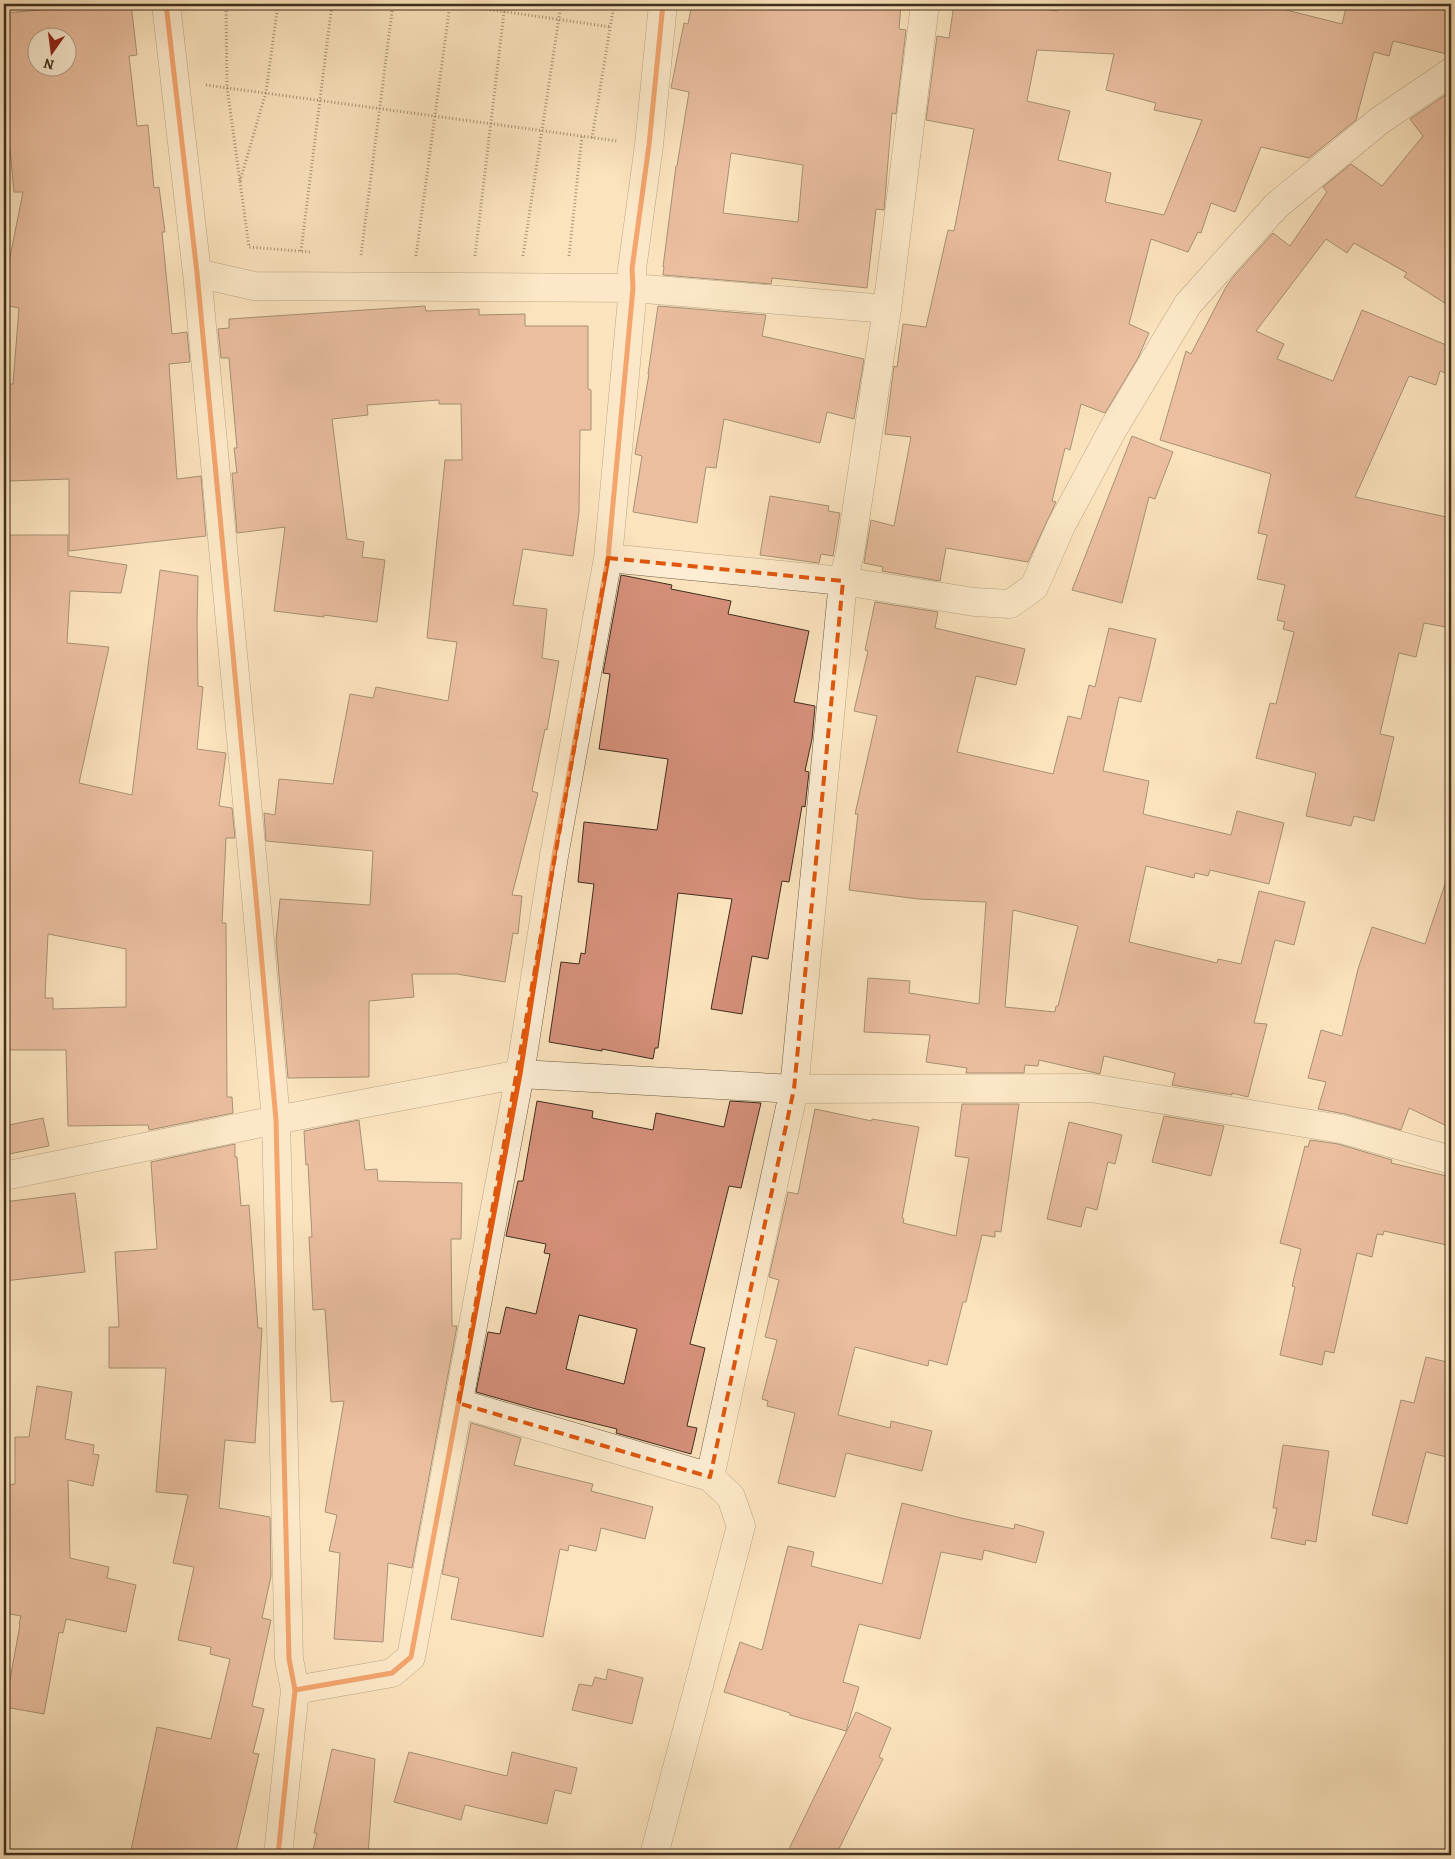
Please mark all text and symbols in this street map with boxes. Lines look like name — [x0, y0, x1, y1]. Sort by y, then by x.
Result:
north arrow — [28, 28, 78, 78]
text: N — [42, 54, 56, 75]

